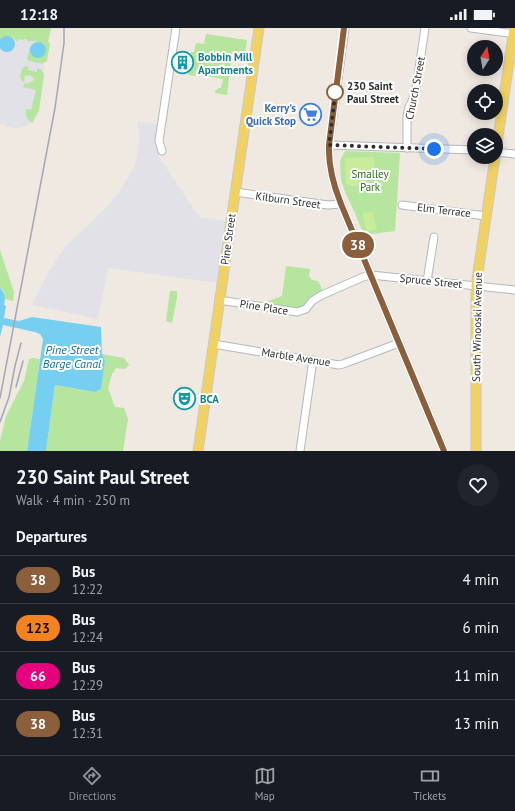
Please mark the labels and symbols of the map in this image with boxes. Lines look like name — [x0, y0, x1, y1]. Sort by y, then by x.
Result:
north arrow — [467, 40, 503, 76]
building icon: Bobbin Mill Apartments — [170, 50, 196, 76]
place label: Bobbin Mill Apartments — [198, 50, 253, 77]
street label: Church Street — [402, 55, 428, 121]
place label: 230 Saint Paul Street — [347, 79, 399, 106]
marker: 230 Saint Paul Street — [326, 83, 344, 101]
place label: Kerry's Quick Stop — [246, 101, 296, 128]
supermarket icon: Kerry's Quick Stop — [298, 101, 324, 127]
your location — [424, 139, 444, 159]
park label: Smalley Park — [351, 167, 389, 194]
street label: Kilburn Street — [255, 189, 322, 212]
street label: Elm Terrace — [416, 200, 472, 220]
street label: Pine Street — [217, 212, 239, 266]
line badge: 38 — [340, 232, 376, 258]
street label: Spruce Street — [399, 271, 463, 291]
street label: South Winooski Avenue — [469, 272, 485, 382]
street label: Pine Place — [239, 296, 290, 318]
water label: Pine Street Barge Canal — [43, 342, 102, 371]
street label: Marble Avenue — [261, 345, 332, 369]
theatre icon: BCA — [172, 386, 198, 412]
place label: BCA — [200, 392, 219, 406]

